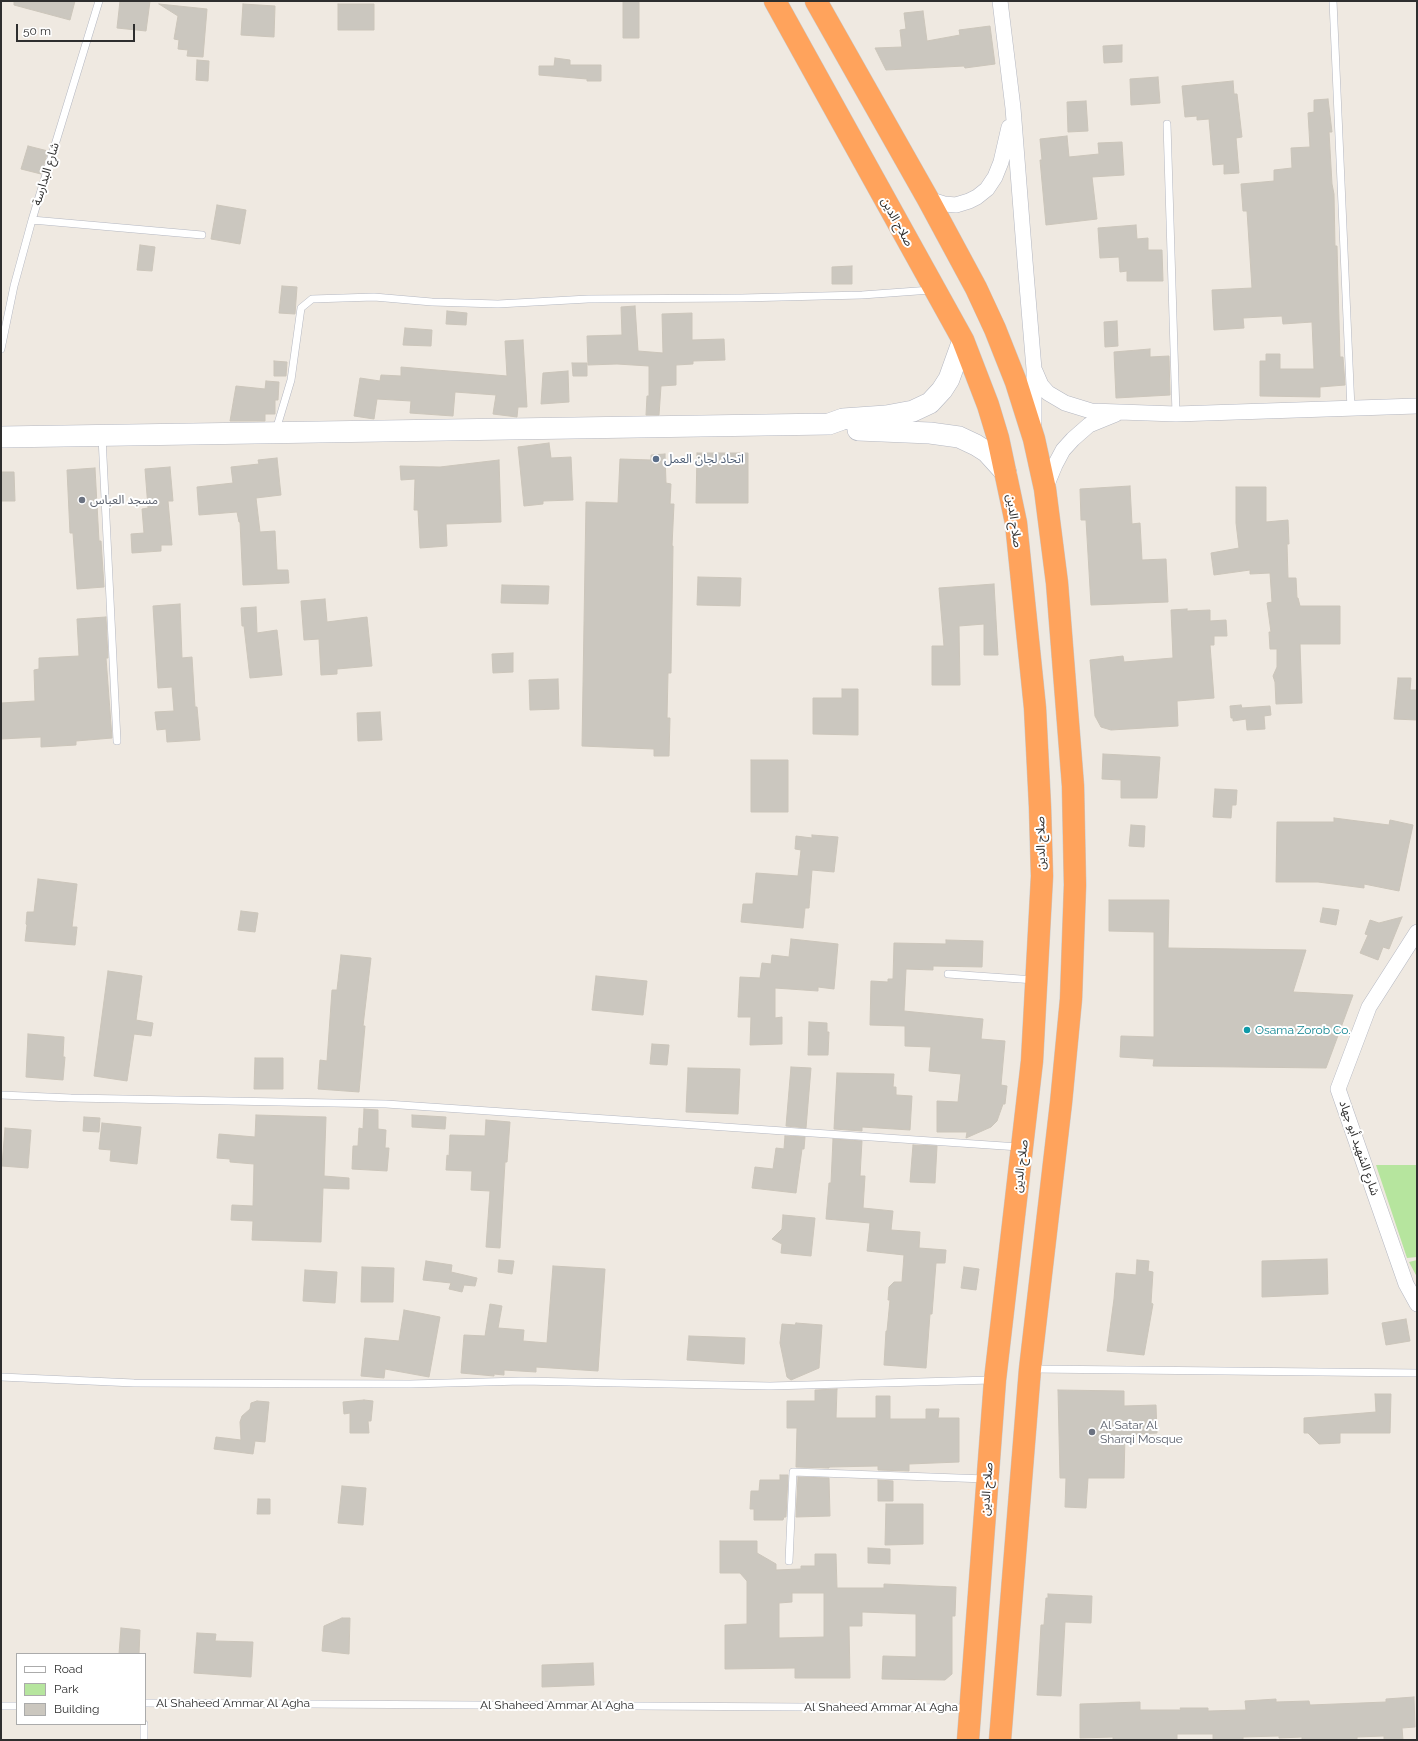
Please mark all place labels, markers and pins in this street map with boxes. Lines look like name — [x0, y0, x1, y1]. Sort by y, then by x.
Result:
place label: اتحاد لجان العمل — [664, 452, 744, 466]
marker: اتحاد لجان العمل — [651, 454, 661, 464]
place label: مسجد العباس — [90, 493, 158, 507]
marker: مسجد العباس — [77, 495, 87, 505]
place label: Osama Zorob Co. — [1255, 1023, 1350, 1037]
marker: Osama Zorob Co. — [1242, 1025, 1252, 1035]
place label: Al Satar Al Sharqi Mosque — [1100, 1418, 1183, 1446]
marker: Al Satar Al Sharqi Mosque — [1087, 1427, 1097, 1437]

